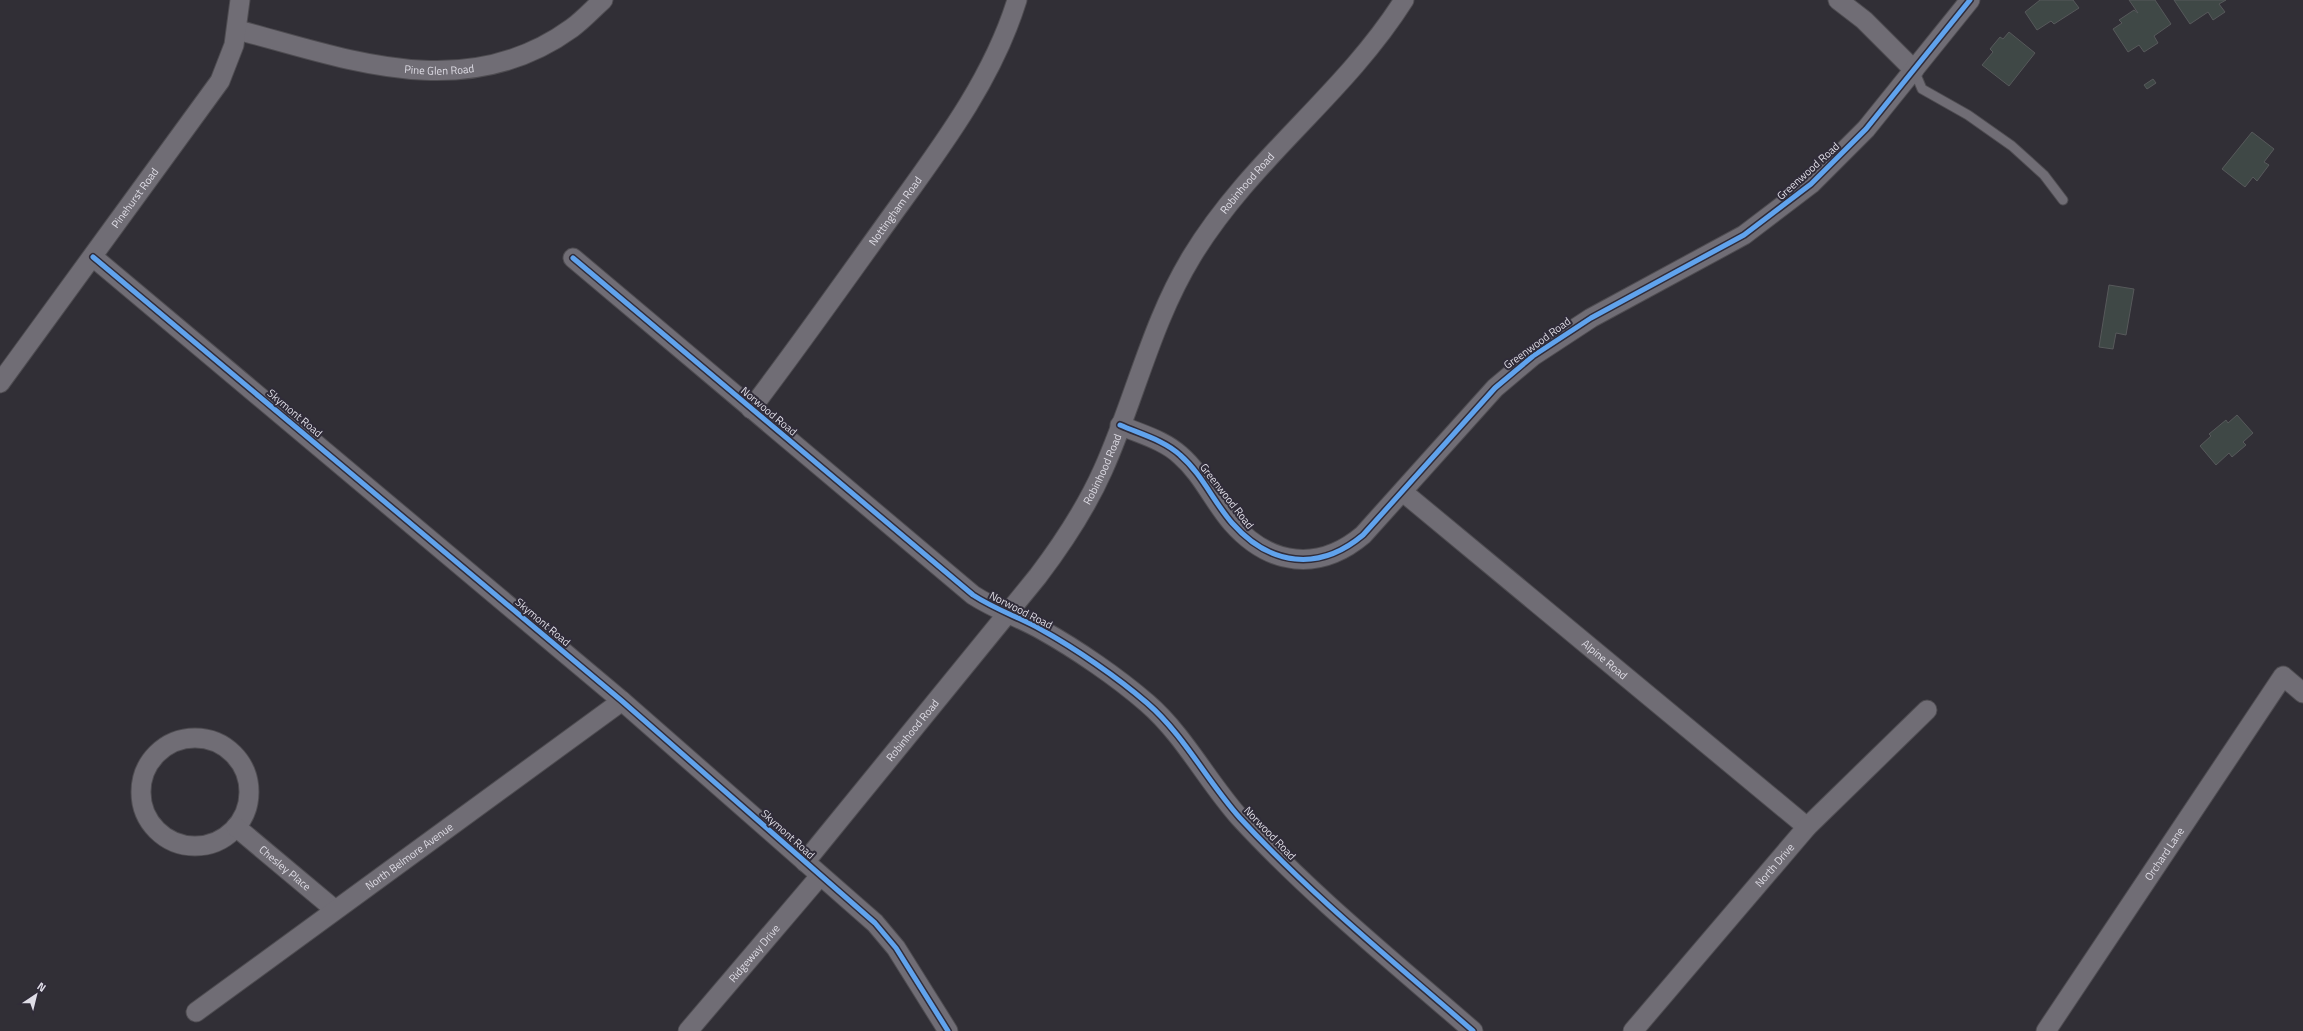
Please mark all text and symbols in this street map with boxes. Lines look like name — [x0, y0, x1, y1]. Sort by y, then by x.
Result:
street label: Pine Glen Road — [404, 60, 475, 79]
street label: Greenwood Road — [1773, 138, 1843, 204]
street label: Robinhood Road — [1216, 149, 1278, 217]
street label: Pinehurst Road — [107, 164, 162, 231]
street label: Nottingham Road — [865, 173, 926, 249]
street label: Greenwood Road — [1500, 313, 1574, 373]
street label: Norwood Road — [737, 383, 801, 439]
street label: Skymont Road — [264, 385, 326, 441]
street label: Robinhood Road — [1079, 431, 1125, 507]
street label: Greenwood Road — [1196, 460, 1258, 532]
street label: Norwood Road — [987, 587, 1056, 633]
street label: Skymont Road — [512, 594, 574, 650]
street label: Alpine Road — [1578, 635, 1631, 683]
street label: Robinhood Road — [882, 695, 943, 765]
street label: Norwood Road — [1240, 803, 1300, 863]
street label: Skymont Road — [758, 805, 819, 863]
street label: North Belmore Avenue — [362, 819, 457, 894]
street label: Orchard Lane — [2141, 824, 2188, 884]
street label: North Drive — [1751, 839, 1798, 891]
street label: Chesley Place — [256, 842, 315, 895]
street label: Ridgeway Drive — [725, 920, 784, 986]
north arrow — [16, 975, 56, 1015]
text: N — [34, 978, 49, 996]

